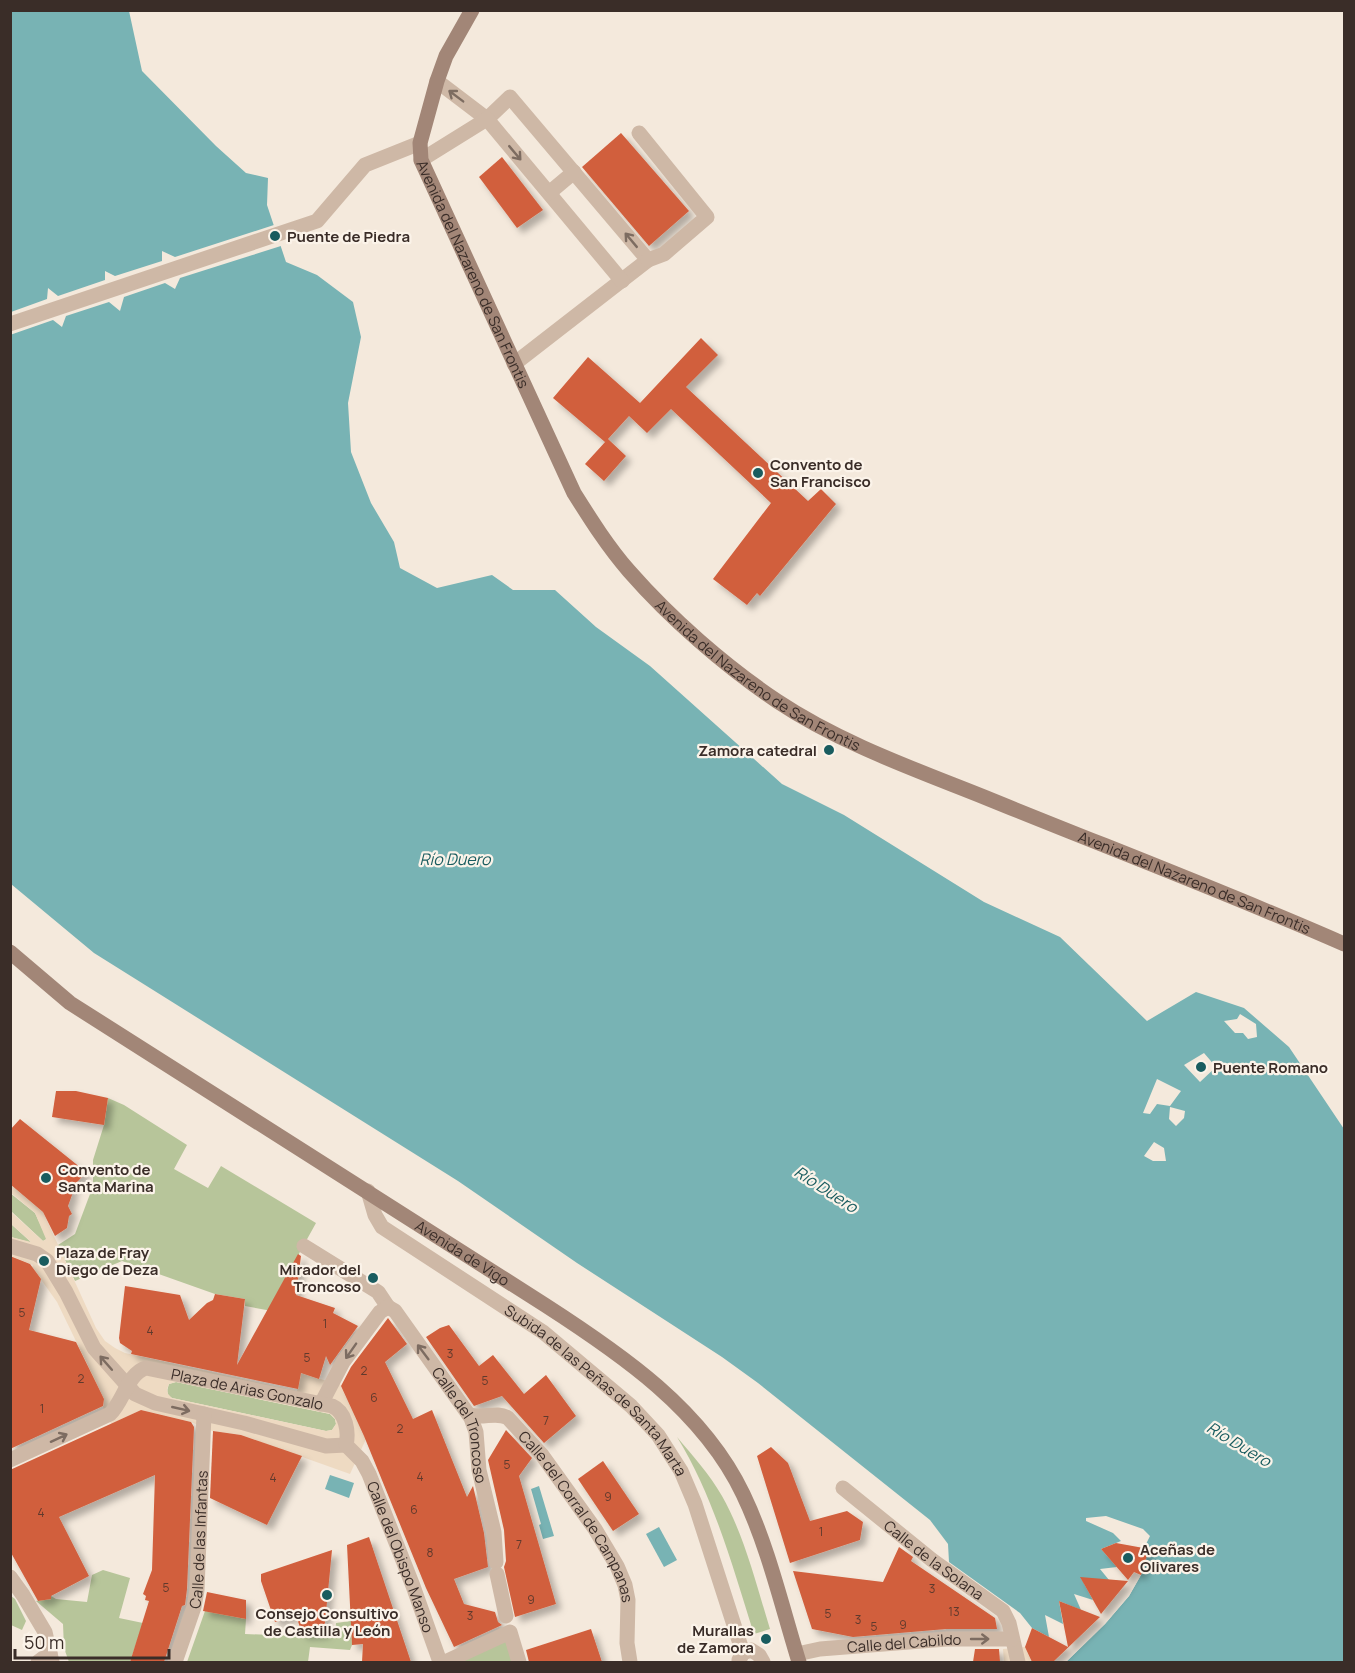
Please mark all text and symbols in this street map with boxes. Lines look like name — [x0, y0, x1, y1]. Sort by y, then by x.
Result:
one-way arrow — [448, 90, 464, 102]
one-way arrow — [509, 145, 522, 161]
street label: Avenida del Nazareno de San Frontis — [412, 156, 535, 391]
place label: Puente de Piedra — [287, 226, 410, 247]
marker: Puente de Piedra — [268, 229, 282, 243]
one-way arrow — [624, 233, 638, 248]
place label: Convento de San Francisco — [770, 454, 871, 492]
marker: Convento de San Francisco — [751, 466, 765, 480]
street label: Avenida del Nazareno de San Frontis — [651, 595, 864, 756]
place label: Zamora catedral — [698, 740, 817, 761]
marker: Zamora catedral — [822, 743, 836, 757]
street label: Avenida del Nazareno de San Frontis — [1075, 826, 1314, 939]
water label: Río Duero — [419, 848, 492, 870]
place label: Puente Romano — [1213, 1057, 1328, 1078]
marker: Puente Romano — [1194, 1060, 1208, 1074]
place label: Convento de Santa Marina — [58, 1159, 154, 1197]
water label: Río Duero — [790, 1160, 863, 1218]
marker: Convento de Santa Marina — [39, 1171, 53, 1185]
street label: Avenida de Vigo — [411, 1215, 514, 1291]
place label: Plaza de Fray Diego de Deza — [56, 1242, 158, 1280]
marker: Plaza de Fray Diego de Deza — [37, 1254, 51, 1268]
place label: Mirador del Troncoso — [280, 1259, 361, 1297]
marker: Mirador del Troncoso — [366, 1271, 380, 1285]
street label: Subida de las Peñas de Santa Marta — [501, 1299, 692, 1479]
house number: 5 — [19, 1304, 26, 1321]
house number: 1 — [323, 1315, 327, 1332]
house number: 4 — [146, 1322, 154, 1339]
one-way arrow — [345, 1342, 357, 1359]
one-way arrow — [417, 1344, 429, 1360]
house number: 3 — [447, 1345, 453, 1362]
house number: 5 — [304, 1349, 311, 1366]
one-way arrow — [99, 1356, 113, 1371]
house number: 2 — [361, 1362, 368, 1379]
street label: Calle del Troncoso — [427, 1362, 492, 1485]
street label: Plaza de Arias Gonzalo — [169, 1363, 325, 1414]
house number: 2 — [78, 1370, 85, 1387]
house number: 5 — [482, 1372, 489, 1389]
house number: 6 — [370, 1389, 378, 1406]
house number: 1 — [40, 1400, 44, 1417]
one-way arrow — [171, 1403, 190, 1415]
house number: 7 — [543, 1412, 549, 1429]
water label: Río Duero — [1203, 1416, 1276, 1473]
house number: 2 — [397, 1420, 404, 1437]
street label: Calle del Corral de Campanas — [514, 1426, 639, 1604]
one-way arrow — [49, 1431, 67, 1443]
house number: 5 — [504, 1456, 511, 1473]
house number: 4 — [416, 1468, 424, 1485]
house number: 4 — [269, 1469, 277, 1486]
street label: Calle de las Infantas — [183, 1470, 212, 1610]
street label: Calle del Obispo Manso — [362, 1478, 439, 1635]
house number: 9 — [604, 1488, 612, 1505]
house number: 6 — [410, 1501, 418, 1518]
house number: 4 — [37, 1504, 45, 1521]
street label: Calle de la Solana — [880, 1515, 988, 1605]
house number: 1 — [819, 1523, 823, 1540]
house number: 7 — [516, 1536, 522, 1553]
place label: Aceñas de Olivares — [1140, 1539, 1215, 1577]
house number: 8 — [427, 1544, 434, 1561]
marker: Aceñas de Olivares — [1121, 1551, 1135, 1565]
house number: 5 — [163, 1579, 170, 1596]
house number: 3 — [929, 1580, 935, 1597]
marker: Consejo Consultivo de Castilla y León — [320, 1588, 334, 1602]
house number: 9 — [527, 1591, 535, 1608]
place label: Consejo Consultivo de Castilla y León — [256, 1603, 398, 1641]
house number: 13 — [948, 1603, 960, 1620]
house number: 5 — [825, 1605, 832, 1622]
house number: 3 — [467, 1607, 473, 1624]
house number: 3 — [855, 1611, 861, 1628]
house number: 9 — [899, 1616, 907, 1633]
house number: 5 — [871, 1618, 878, 1635]
place label: Murallas de Zamora — [677, 1620, 754, 1658]
scale bar — [15, 1622, 170, 1660]
street label: Calle del Cabildo — [846, 1629, 962, 1657]
text: 50 m — [24, 1630, 64, 1654]
marker: Murallas de Zamora — [759, 1632, 773, 1646]
one-way arrow — [970, 1633, 990, 1645]

